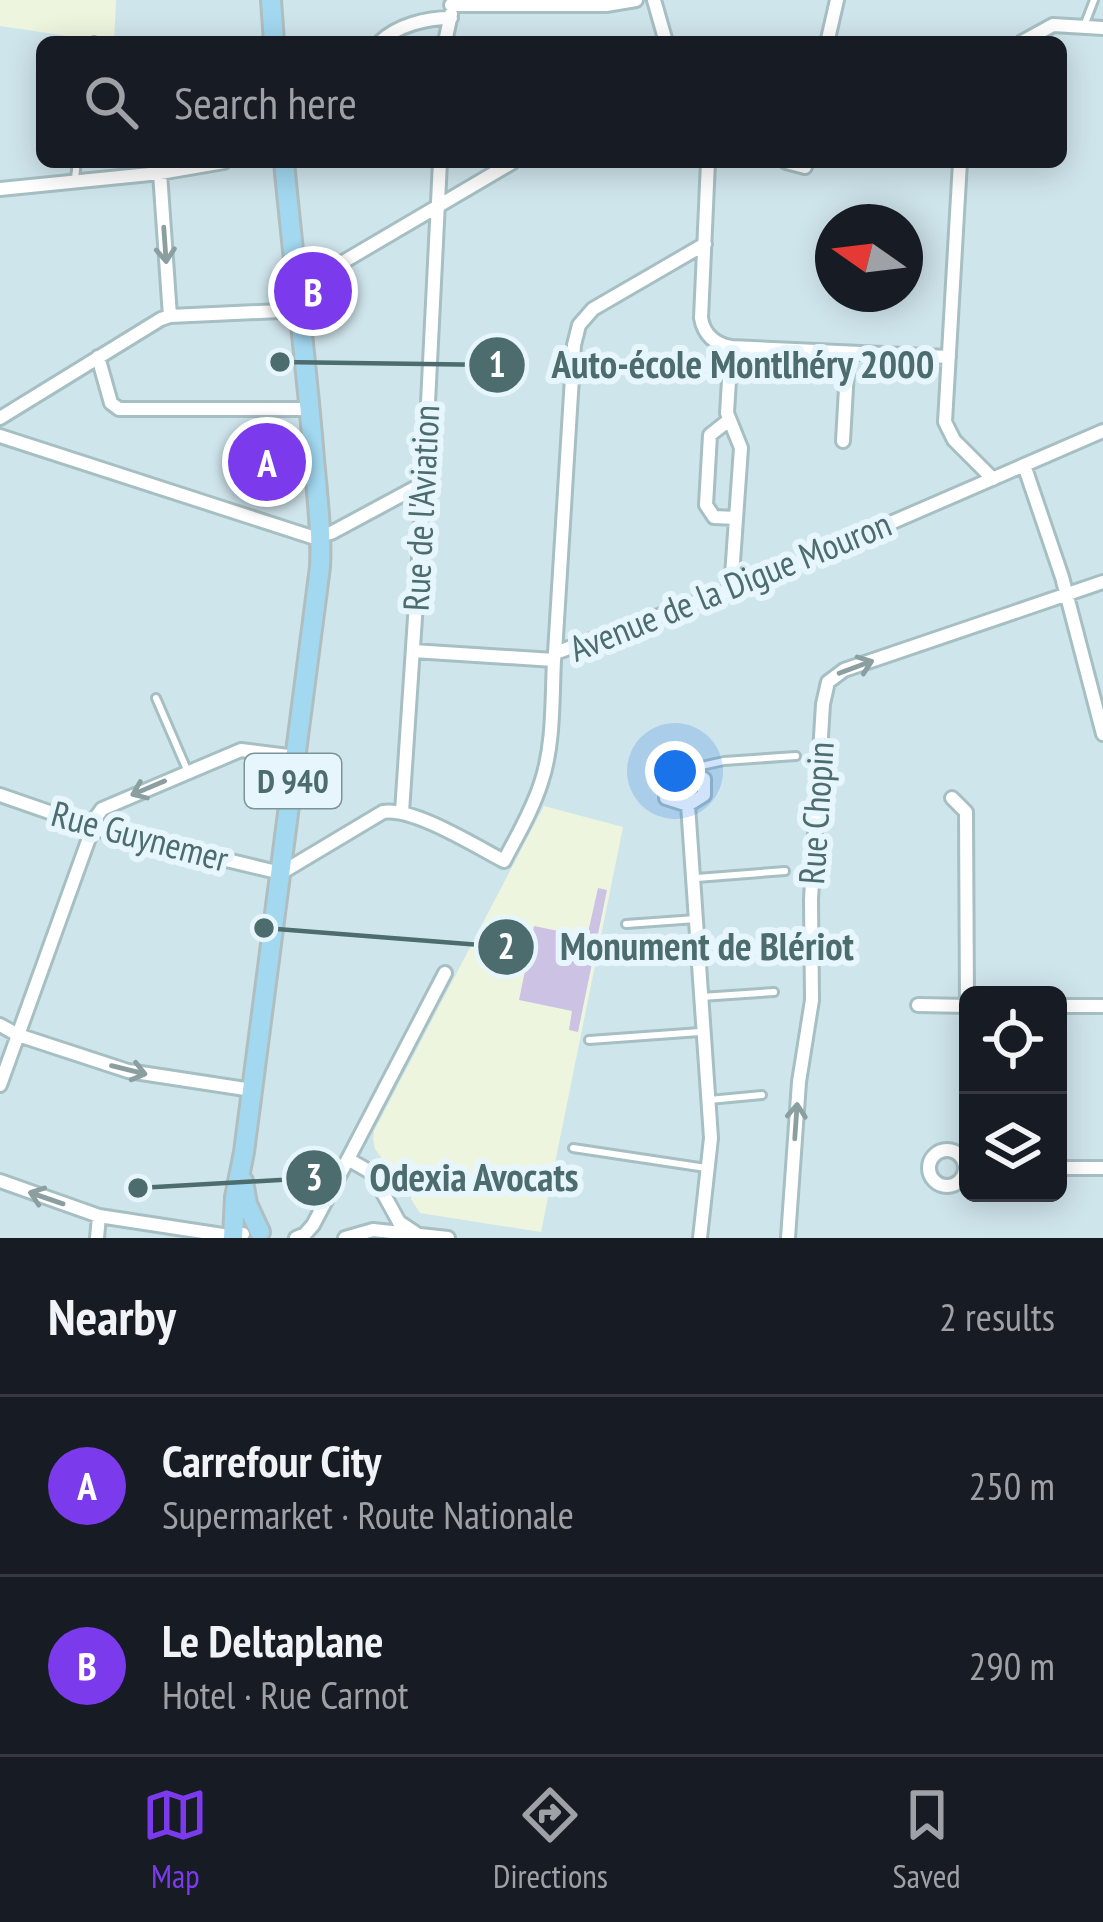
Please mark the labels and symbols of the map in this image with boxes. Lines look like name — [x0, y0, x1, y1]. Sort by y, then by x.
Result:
north arrow — [815, 204, 923, 312]
one-way arrow — [153, 225, 176, 264]
pin: B — [274, 246, 352, 336]
callout: Auto-école Montlhéry 2000 — [467, 327, 959, 402]
text: Auto-école Montlhéry 2000 — [551, 338, 934, 389]
text: 1 — [488, 340, 506, 387]
street label: Rue de l'Aviation — [392, 404, 449, 612]
pin: A — [228, 417, 306, 507]
street label: Avenue de la Digue Mouron — [562, 500, 898, 672]
one-way arrow — [836, 655, 873, 676]
street label: Rue Chopin — [787, 740, 844, 886]
your location — [645, 741, 705, 801]
road number: D 940 — [245, 754, 341, 808]
one-way arrow — [131, 779, 168, 800]
street label: Rue Guynemer — [47, 789, 234, 882]
callout: Monument de Blériot — [476, 909, 878, 984]
text: Monument de Blériot — [560, 920, 855, 971]
text: 2 — [497, 922, 515, 969]
one-way arrow — [110, 1060, 148, 1082]
one-way arrow — [785, 1102, 808, 1141]
callout: Odexia Avocats — [284, 1140, 603, 1215]
text: Odexia Avocats — [370, 1151, 578, 1202]
text: 3 — [305, 1153, 323, 1200]
one-way arrow — [29, 1186, 66, 1207]

